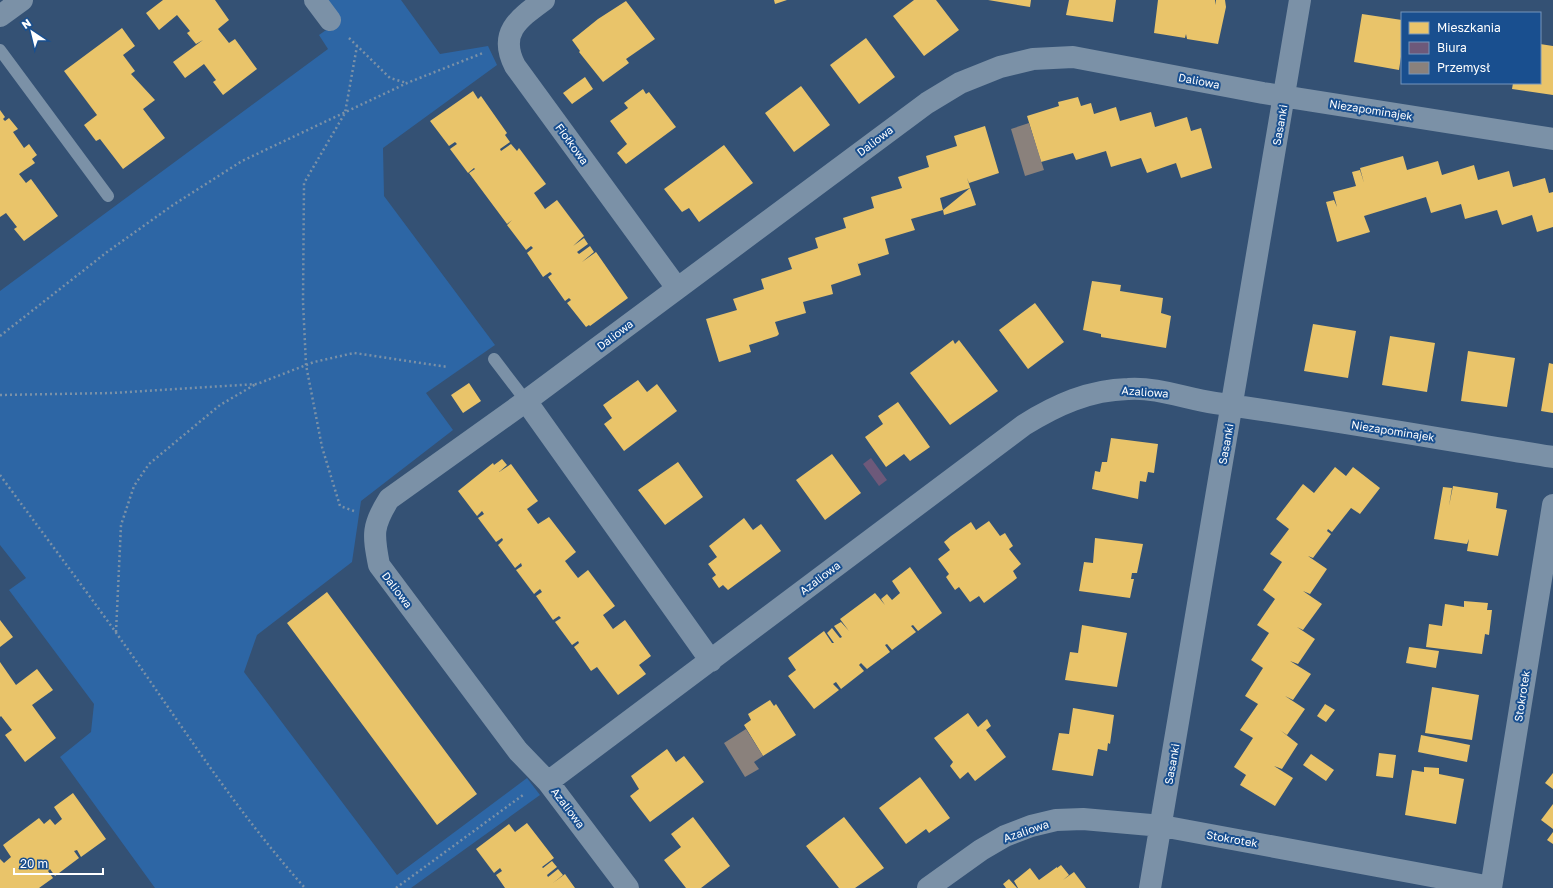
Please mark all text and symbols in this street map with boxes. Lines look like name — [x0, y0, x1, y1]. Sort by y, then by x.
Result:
north arrow — [12, 12, 52, 52]
legend — [1401, 12, 1541, 84]
text: N — [19, 16, 33, 31]
text: Mieszkania — [1437, 20, 1501, 35]
text: Biura — [1437, 40, 1467, 55]
text: Przemysł — [1437, 60, 1490, 75]
street label: Daliowa — [1177, 70, 1221, 91]
street label: Niezapominajek — [1329, 97, 1414, 123]
street label: Sasanki — [1270, 103, 1289, 146]
street label: Fiołkowa — [553, 121, 592, 167]
street label: Daliowa — [854, 123, 895, 158]
street label: Daliowa — [594, 317, 635, 352]
street label: Azaliowa — [1121, 383, 1169, 400]
street label: Niezapominajek — [1351, 418, 1436, 444]
street label: Sasanki — [1216, 422, 1235, 465]
street label: Azaliowa — [797, 558, 842, 597]
street label: Daliowa — [380, 569, 415, 610]
street label: Stokrotek — [1511, 669, 1532, 723]
street label: Sasanki — [1162, 742, 1181, 785]
street label: Azaliowa — [549, 785, 588, 830]
street label: Azaliowa — [1001, 817, 1050, 844]
street label: Stokrotek — [1205, 828, 1259, 849]
scale bar — [14, 850, 103, 876]
text: 20 m — [20, 856, 48, 871]

